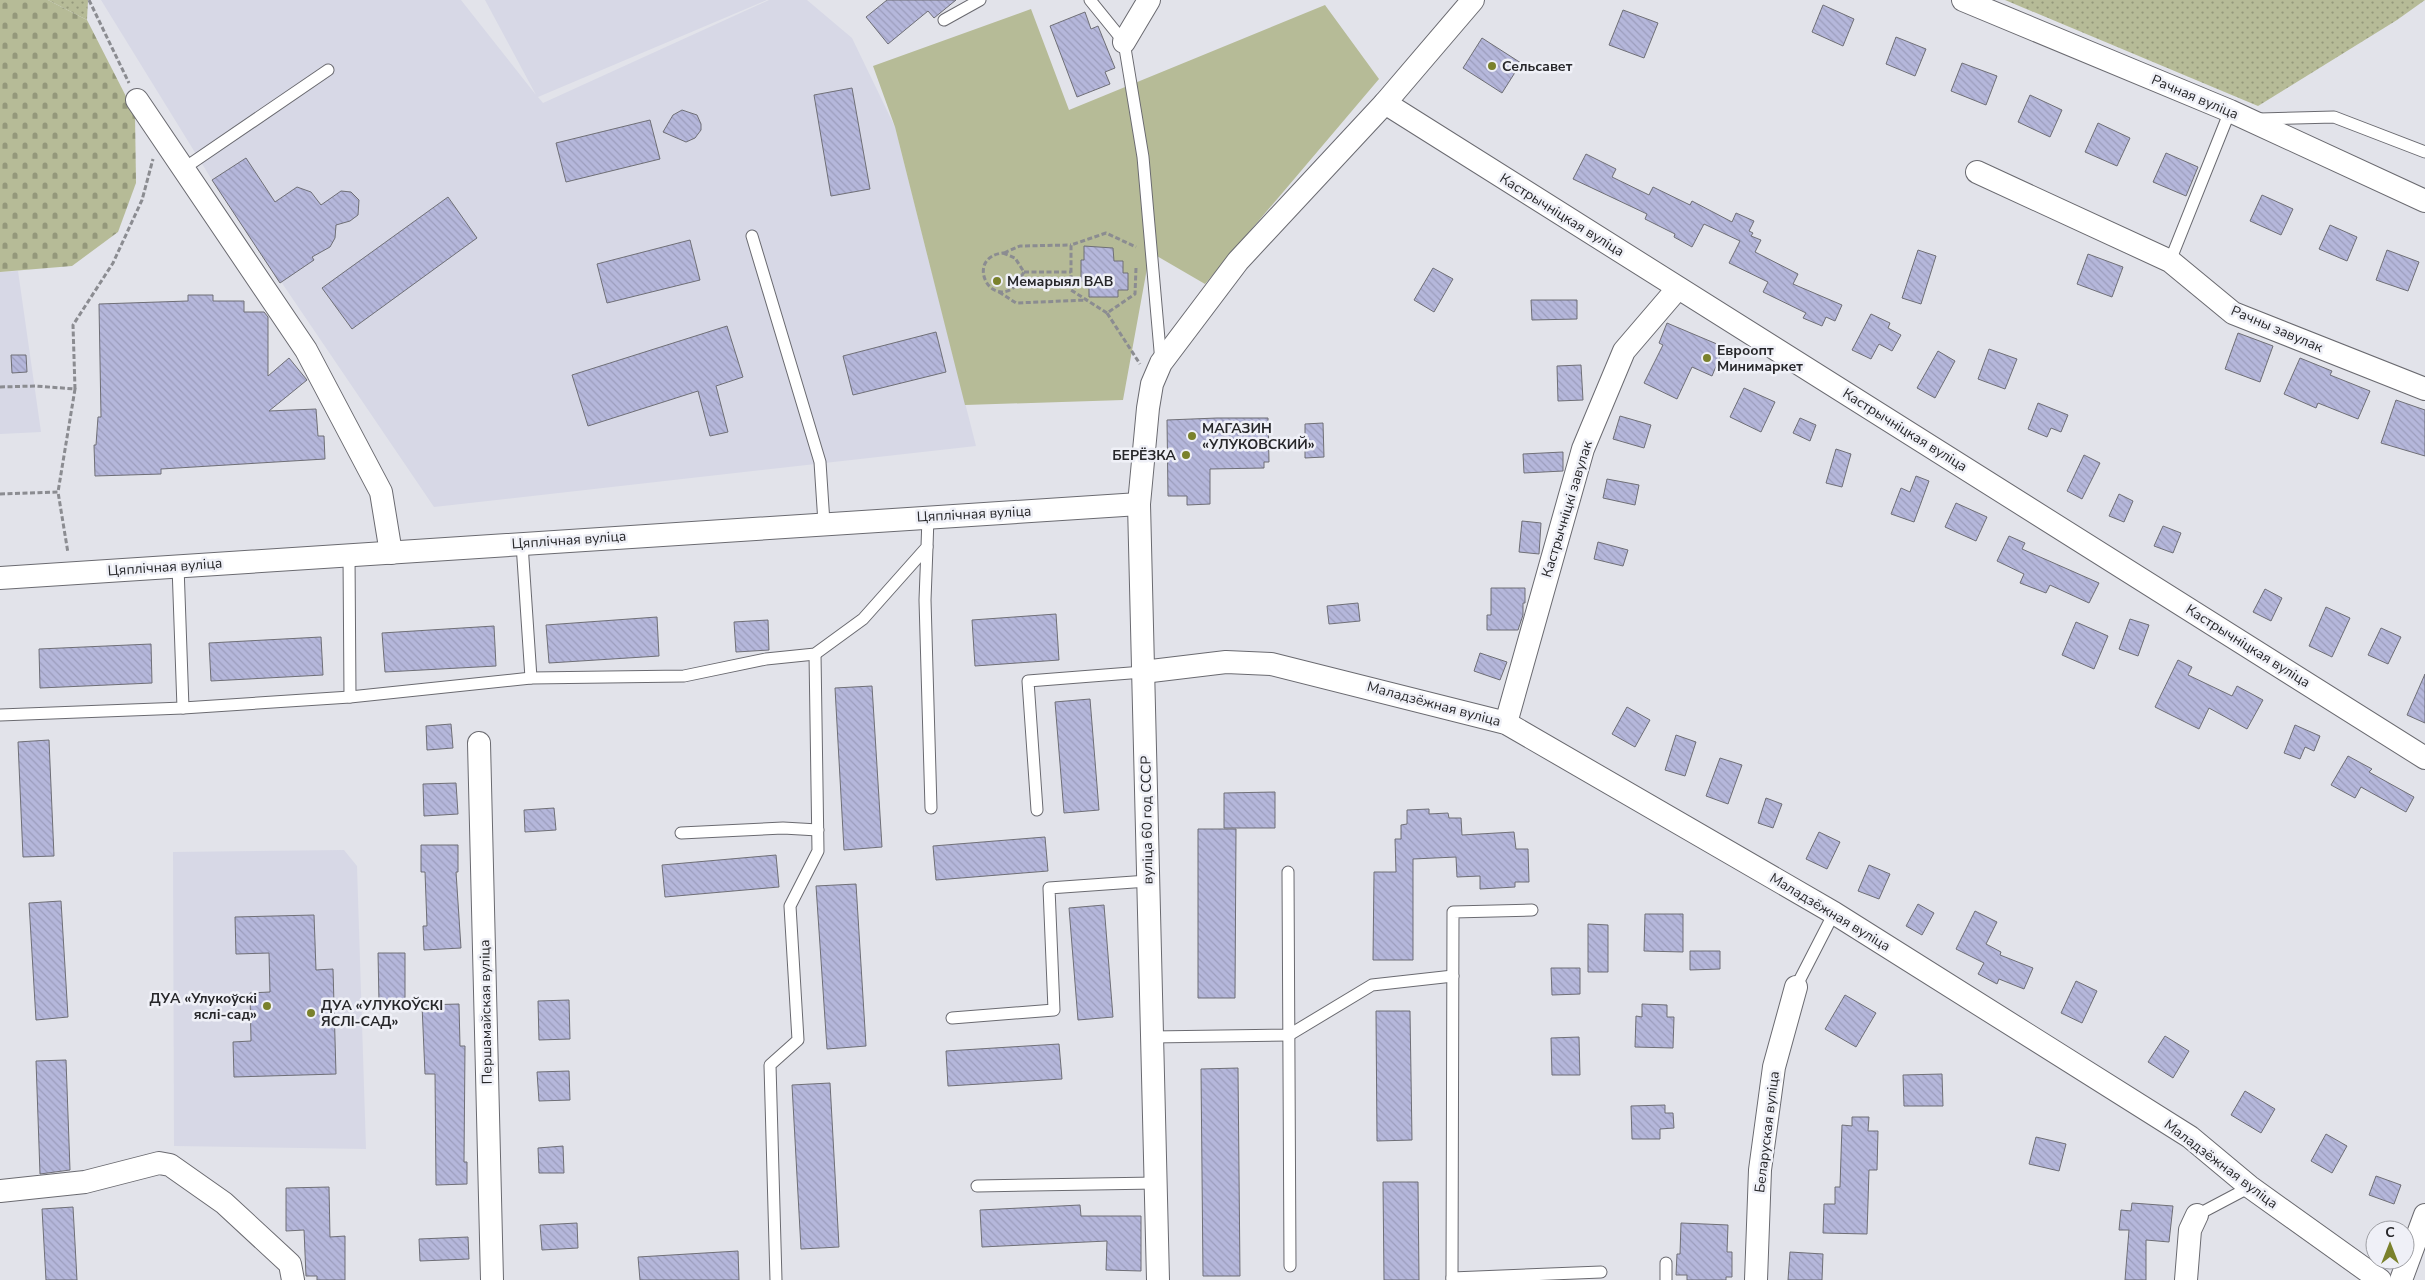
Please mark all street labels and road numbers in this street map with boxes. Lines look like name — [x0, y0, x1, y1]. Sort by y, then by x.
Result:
street label: Рачная вуліца — [2149, 70, 2241, 124]
street label: Кастрычніцкая вуліца — [1496, 169, 1628, 261]
street label: Рачны завулак — [2228, 301, 2326, 357]
street label: Кастрычніцкая вуліца — [1839, 384, 1971, 476]
street label: Кастрычніцкі завулак — [1537, 438, 1597, 580]
street label: Цяплічная вуліца — [916, 502, 1032, 526]
street label: Цяплічная вуліца — [511, 527, 627, 553]
street label: Цяплічная вуліца — [107, 554, 223, 580]
street label: Кастрычніцкая вуліца — [2182, 600, 2314, 692]
street label: Маладзёжная вуліца — [1365, 677, 1503, 731]
street label: вуліца 60 год СССР — [1136, 755, 1158, 884]
street label: Маладзёжная вуліца — [1766, 868, 1894, 956]
street label: Першамайская вуліца — [475, 939, 497, 1085]
street label: Беларуская вуліца — [1750, 1070, 1784, 1194]
street label: Маладзёжная вуліца — [2160, 1115, 2282, 1213]

